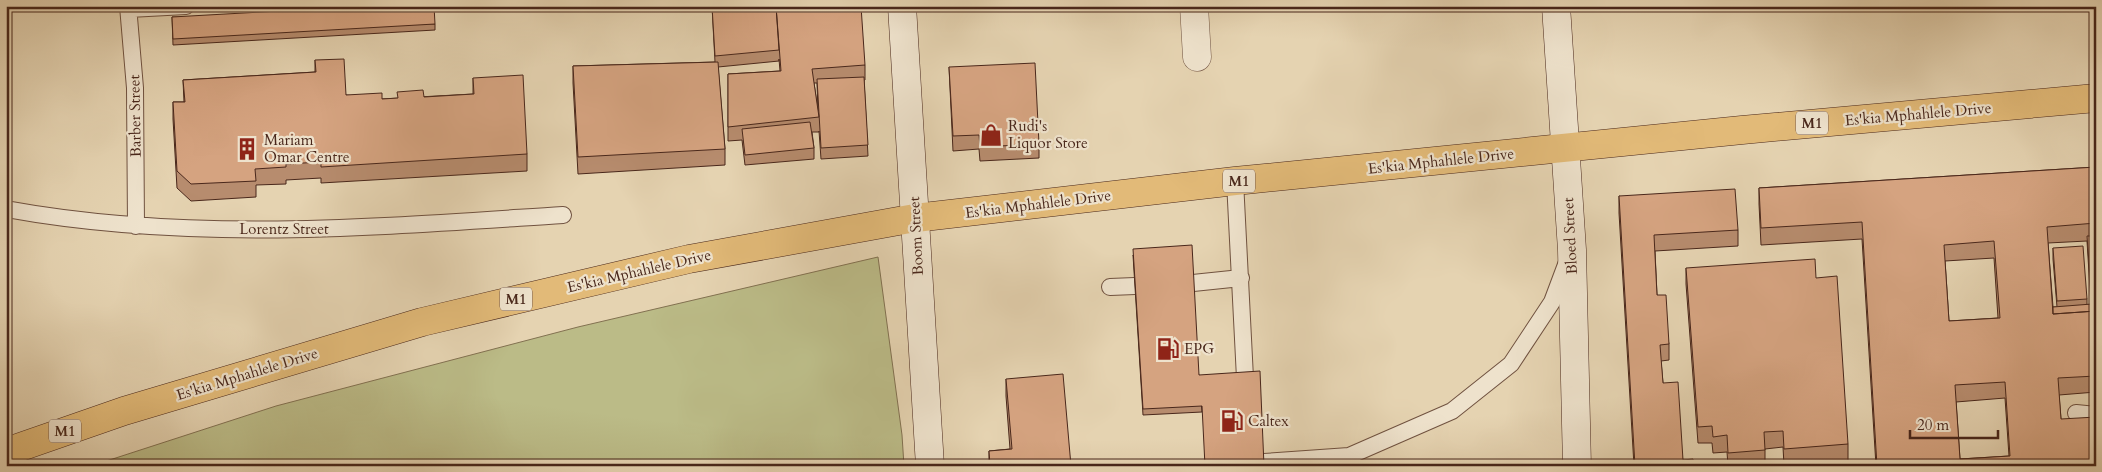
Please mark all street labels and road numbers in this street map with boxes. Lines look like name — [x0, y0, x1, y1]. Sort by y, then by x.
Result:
street label: Barber Street — [124, 74, 146, 157]
street label: Es'kia Mphahlele Drive — [1844, 98, 1992, 130]
road number: M1 — [1796, 112, 1828, 134]
street label: Es'kia Mphahlele Drive — [1367, 143, 1515, 179]
road number: M1 — [1223, 170, 1255, 192]
street label: Es'kia Mphahlele Drive — [964, 185, 1112, 223]
street label: Boom Street — [904, 196, 928, 276]
street label: Bloed Street — [1558, 197, 1582, 275]
street label: Lorentz Street — [239, 219, 329, 239]
street label: Es'kia Mphahlele Drive — [565, 245, 713, 297]
road number: M1 — [500, 288, 532, 310]
street label: Es'kia Mphahlele Drive — [174, 343, 320, 405]
road number: M1 — [49, 420, 81, 442]

